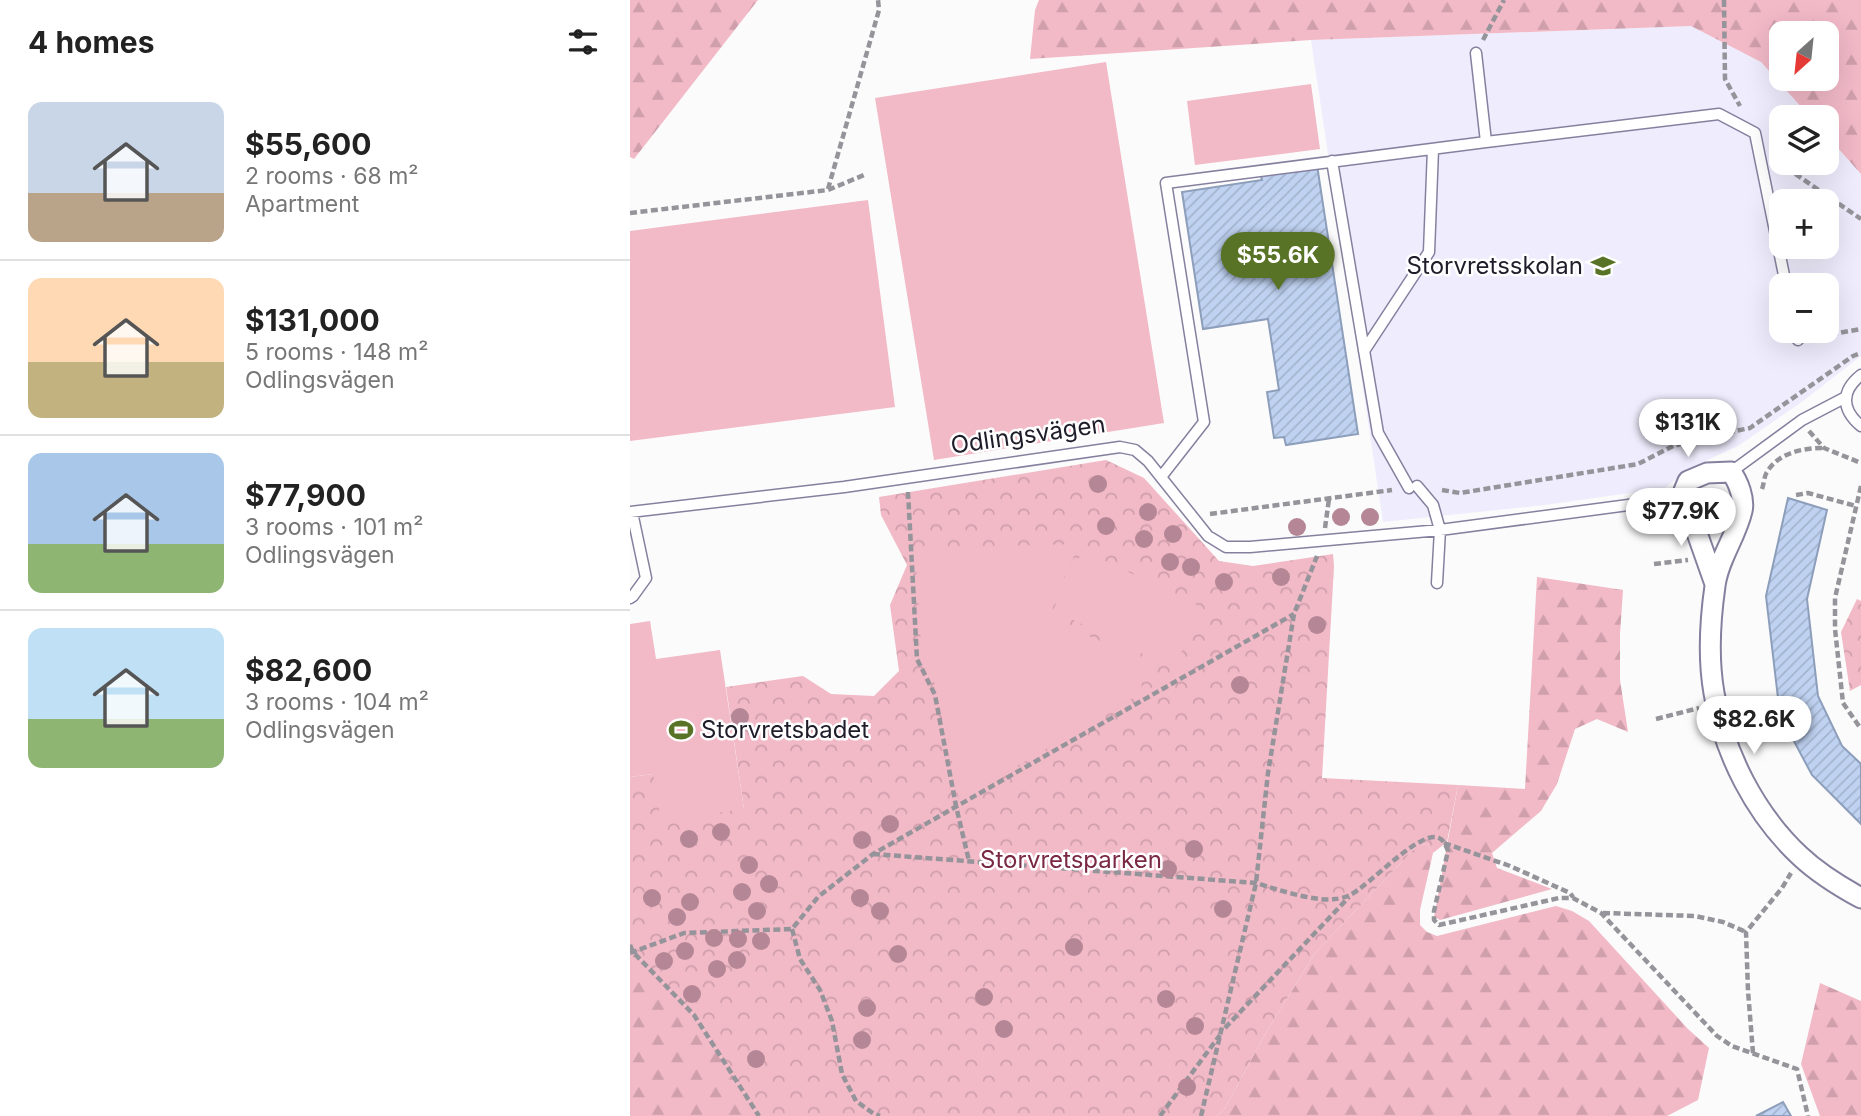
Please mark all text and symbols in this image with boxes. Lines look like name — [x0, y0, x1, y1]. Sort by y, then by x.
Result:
north arrow — [1769, 21, 1839, 91]
map controls — [1769, 21, 1839, 343]
icon: filters — [564, 23, 602, 61]
text: 4 homes — [28, 24, 155, 60]
button: layers — [1769, 105, 1839, 175]
text: $55,600 — [245, 126, 371, 162]
icon: home — [84, 130, 168, 214]
text: 2 rooms · 68 m² — [245, 162, 418, 190]
button: + — [1769, 189, 1839, 259]
text: Apartment — [245, 190, 359, 218]
pin: $55.6K — [1221, 232, 1335, 292]
text: $55.6K — [1237, 241, 1319, 269]
place label: Storvretsskolan — [1407, 251, 1583, 280]
school or university icon: Storvretsskolan — [1589, 252, 1617, 280]
button: − — [1769, 273, 1839, 343]
text: $131,000 — [245, 302, 380, 338]
icon: home — [84, 306, 168, 390]
text: 5 rooms · 148 m² — [245, 338, 428, 366]
text: Odlingsvägen — [245, 366, 394, 394]
pin: $131K — [1639, 400, 1737, 459]
text: $131K — [1655, 408, 1721, 436]
street label: Odlingsvägen — [949, 409, 1107, 460]
text: $77,900 — [245, 477, 366, 513]
icon: home — [84, 481, 168, 565]
pin: $77.9K — [1624, 489, 1738, 548]
text: $77.9K — [1642, 497, 1720, 525]
text: 3 rooms · 101 m² — [245, 513, 423, 541]
text: Odlingsvägen — [245, 541, 394, 569]
text: $82,600 — [245, 652, 372, 688]
icon: home — [84, 656, 168, 740]
text: 3 rooms · 104 m² — [245, 688, 429, 716]
pin: $82.6K — [1697, 696, 1811, 756]
text: $82.6K — [1712, 705, 1796, 733]
place label: Storvretsbadet — [701, 715, 869, 744]
text: Odlingsvägen — [245, 716, 394, 744]
sports icon: Storvretsbadet — [667, 716, 695, 744]
park label: Storvretsparken — [980, 845, 1162, 874]

